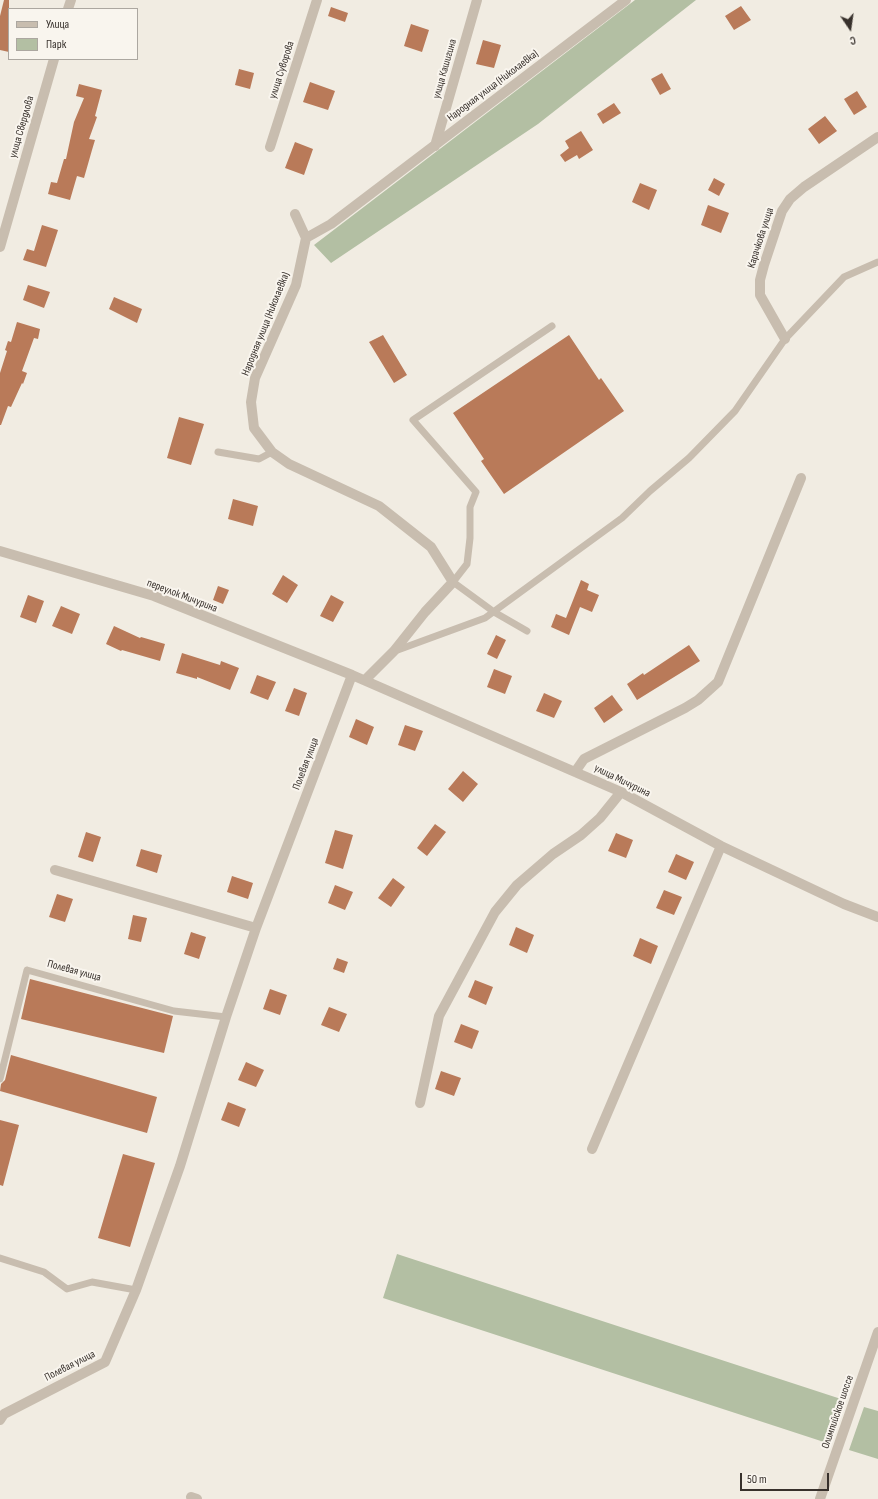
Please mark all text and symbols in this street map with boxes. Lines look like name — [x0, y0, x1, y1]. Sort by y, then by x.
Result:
legend — [8, 8, 138, 60]
north arrow — [830, 8, 870, 48]
text: Улица — [46, 17, 69, 32]
text: С — [849, 33, 857, 47]
text: Парк — [46, 37, 66, 52]
street label: улица Кашигина — [430, 38, 460, 100]
street label: улица Суворова — [266, 39, 298, 101]
street label: Народная улица (Николаевка) — [445, 47, 541, 125]
street label: улица Свердлова — [7, 94, 37, 160]
street label: Карачкова улица — [745, 206, 777, 270]
street label: Народная улица (Николаевка) — [239, 270, 293, 378]
street label: переулок Мичурина — [145, 577, 219, 615]
street label: Полевая улица — [290, 736, 322, 792]
street label: улица Мичурина — [592, 762, 652, 800]
street label: Полевая улица — [46, 958, 102, 984]
street label: Полевая улица — [43, 1348, 97, 1384]
street label: Олимпийское шоссе — [819, 1373, 857, 1451]
scale bar — [742, 1465, 831, 1491]
text: 50 m — [747, 1472, 767, 1487]

